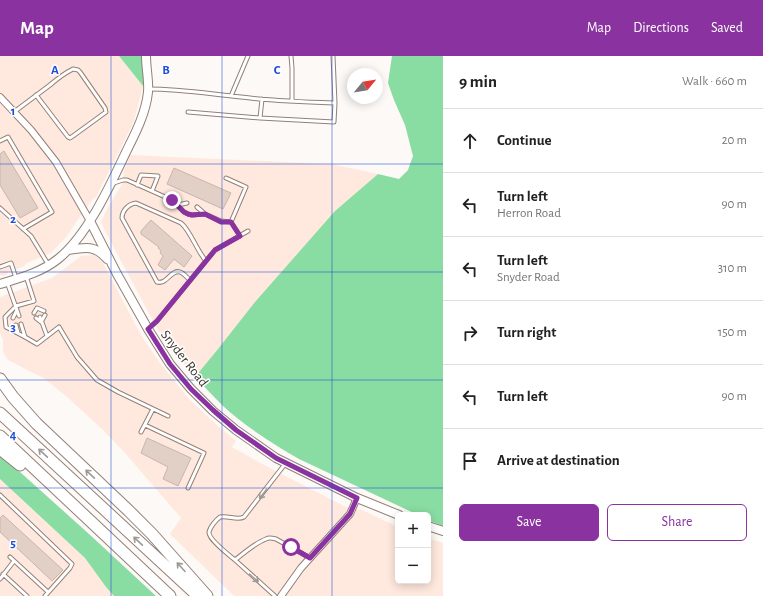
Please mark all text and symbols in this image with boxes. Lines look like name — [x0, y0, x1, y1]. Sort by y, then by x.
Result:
text: Map — [20, 19, 54, 38]
text: Map — [587, 21, 611, 35]
text: Directions — [633, 21, 689, 35]
text: Saved — [711, 21, 743, 35]
text: A — [51, 64, 59, 77]
text: B — [162, 64, 170, 77]
text: C — [274, 64, 281, 77]
north arrow — [347, 68, 383, 104]
text: 9 min — [459, 73, 497, 90]
text: Walk · 660 m — [682, 75, 747, 88]
text: 1 — [11, 105, 15, 118]
icon: ahead — [459, 130, 481, 152]
text: Continue — [497, 133, 552, 148]
text: 20 m — [722, 134, 747, 147]
text: Turn left — [497, 189, 548, 204]
route end — [163, 191, 181, 209]
icon: left — [459, 194, 481, 216]
text: 90 m — [721, 198, 747, 211]
text: Herron Road — [497, 207, 561, 220]
text: 2 — [10, 213, 16, 226]
text: Turn left — [497, 253, 548, 268]
icon: left — [459, 258, 481, 280]
text: 310 m — [718, 262, 747, 275]
text: Snyder Road — [497, 271, 560, 284]
text: 3 — [10, 321, 16, 334]
icon: right — [459, 322, 481, 344]
text: Turn right — [497, 325, 556, 340]
text: 150 m — [718, 326, 747, 339]
street label: Snyder Road — [158, 328, 211, 390]
icon: left — [459, 386, 481, 408]
text: Turn left — [497, 389, 548, 404]
text: 90 m — [721, 390, 747, 403]
text: 4 — [10, 429, 17, 442]
one-way arrow — [38, 448, 48, 457]
icon: arrive — [459, 450, 481, 472]
text: Arrive at destination — [497, 453, 620, 468]
one-way arrow — [86, 470, 96, 479]
one-way arrow — [258, 489, 267, 500]
button: Save — [459, 504, 599, 541]
button: Share — [607, 504, 747, 541]
map controls — [395, 512, 431, 584]
button: + — [395, 512, 431, 548]
one-way arrow — [133, 536, 143, 546]
text: 5 — [10, 537, 16, 550]
route start — [282, 538, 300, 556]
button: − — [395, 548, 431, 584]
one-way arrow — [177, 562, 186, 572]
one-way arrow — [249, 574, 260, 583]

